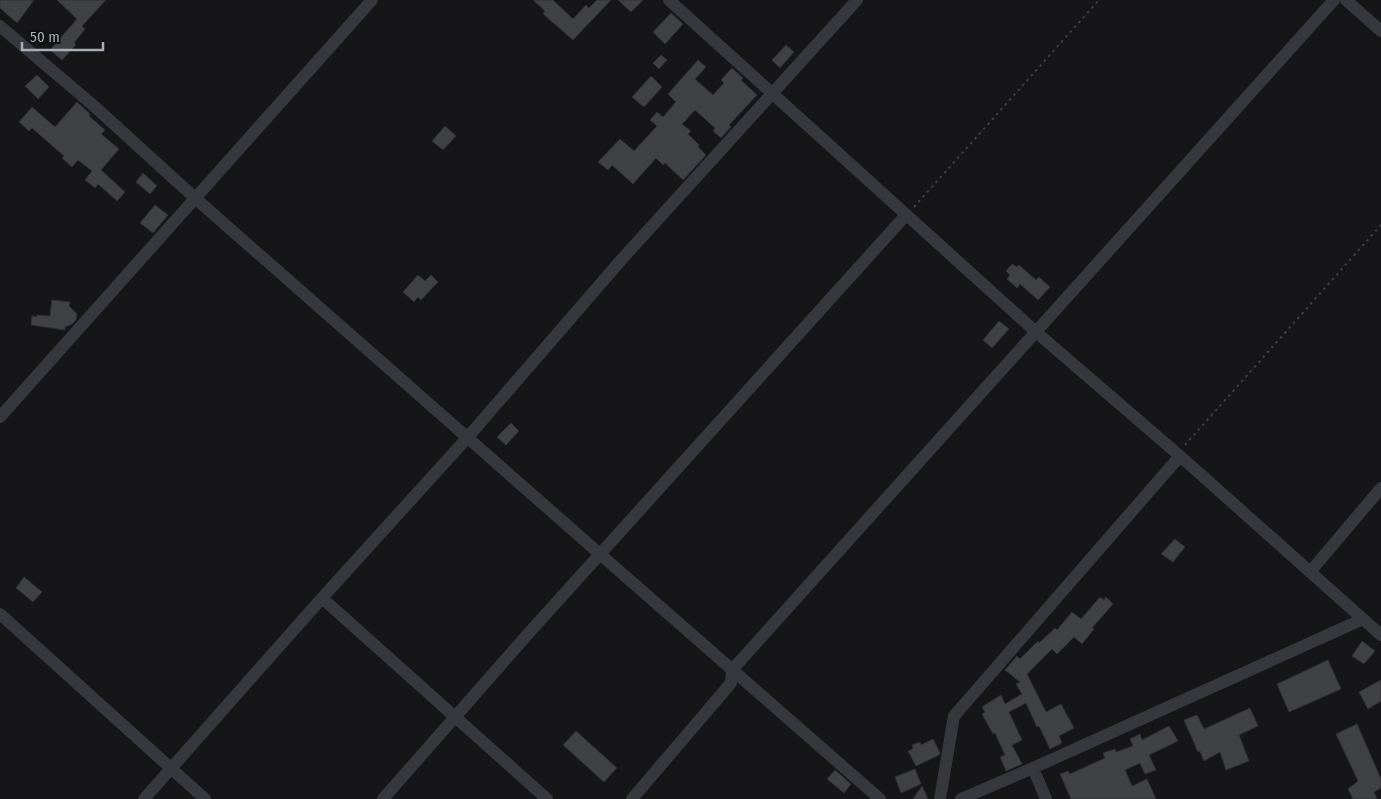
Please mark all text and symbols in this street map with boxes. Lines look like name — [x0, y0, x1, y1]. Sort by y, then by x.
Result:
scale bar — [22, 20, 104, 52]
text: 50 m — [30, 28, 60, 46]

